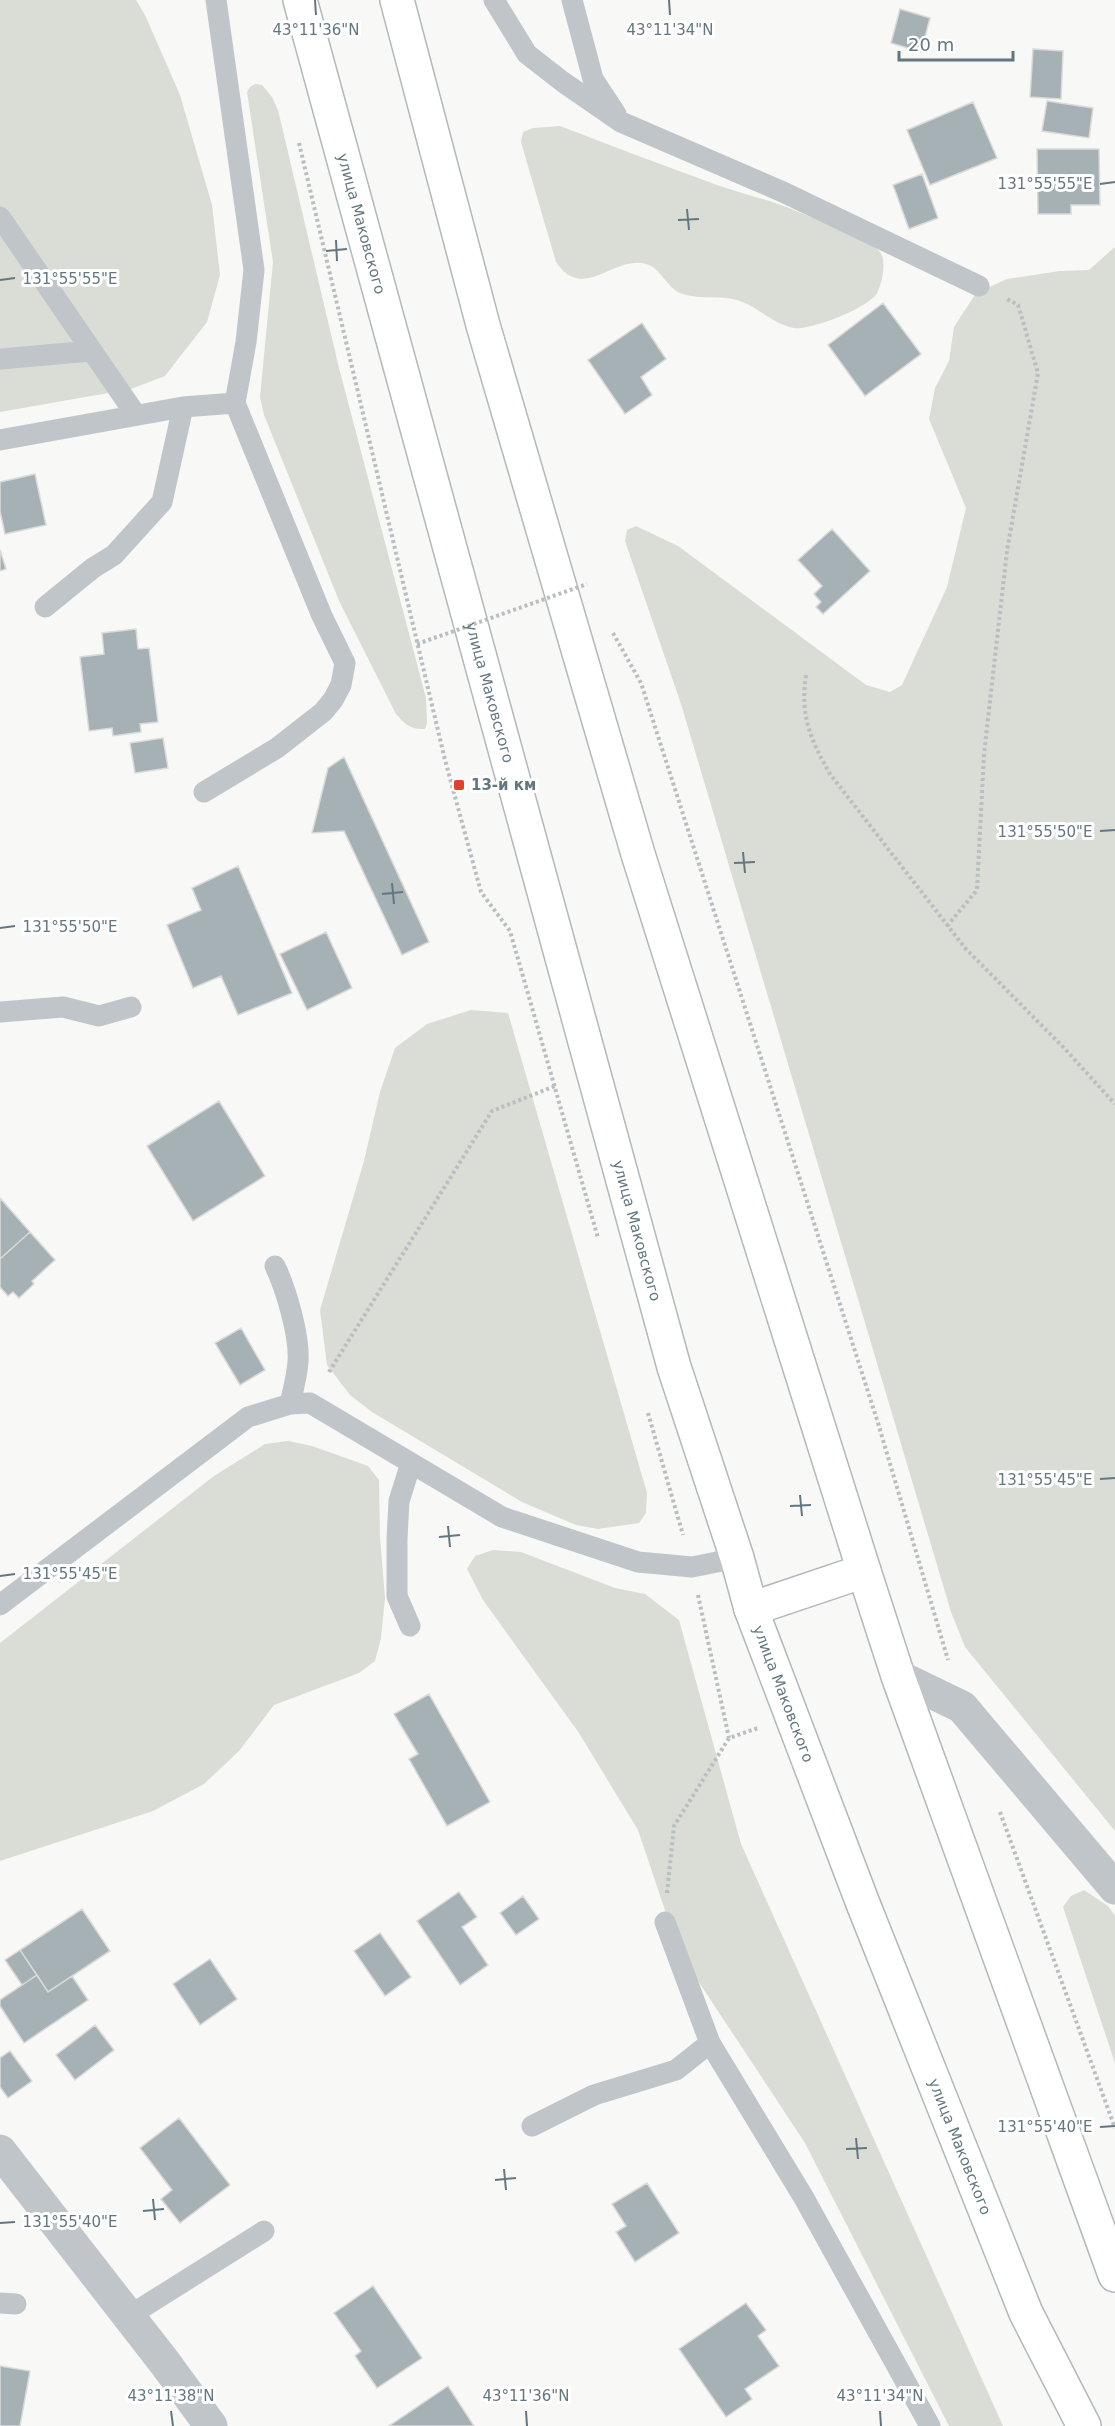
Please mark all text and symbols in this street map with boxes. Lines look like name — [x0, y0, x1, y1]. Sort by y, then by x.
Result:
text: 43°11'36"N — [272, 21, 360, 39]
text: 43°11'34"N — [626, 21, 714, 39]
scale bar — [899, 24, 1013, 62]
text: 20 m — [908, 34, 954, 55]
street label: улица Маковского — [333, 151, 389, 296]
text: 131°55'55"E — [998, 175, 1092, 193]
text: 131°55'55"E — [23, 270, 117, 288]
street label: улица Маковского — [462, 620, 517, 765]
place label: 13-й км — [471, 776, 536, 794]
marker: 13-й км — [452, 778, 466, 792]
text: 131°55'50"E — [998, 823, 1092, 841]
text: 131°55'50"E — [23, 918, 117, 936]
street label: улица Маковского — [609, 1158, 665, 1303]
text: 131°55'45"E — [998, 1471, 1092, 1489]
text: 131°55'45"E — [23, 1565, 117, 1583]
street label: улица Маковского — [749, 1623, 817, 1765]
street label: улица Маковского — [925, 2076, 995, 2217]
text: 131°55'40"E — [998, 2118, 1092, 2136]
text: 131°55'40"E — [23, 2213, 117, 2231]
text: 43°11'38"N — [127, 2387, 215, 2405]
text: 43°11'36"N — [482, 2387, 570, 2405]
text: 43°11'34"N — [836, 2387, 924, 2405]

